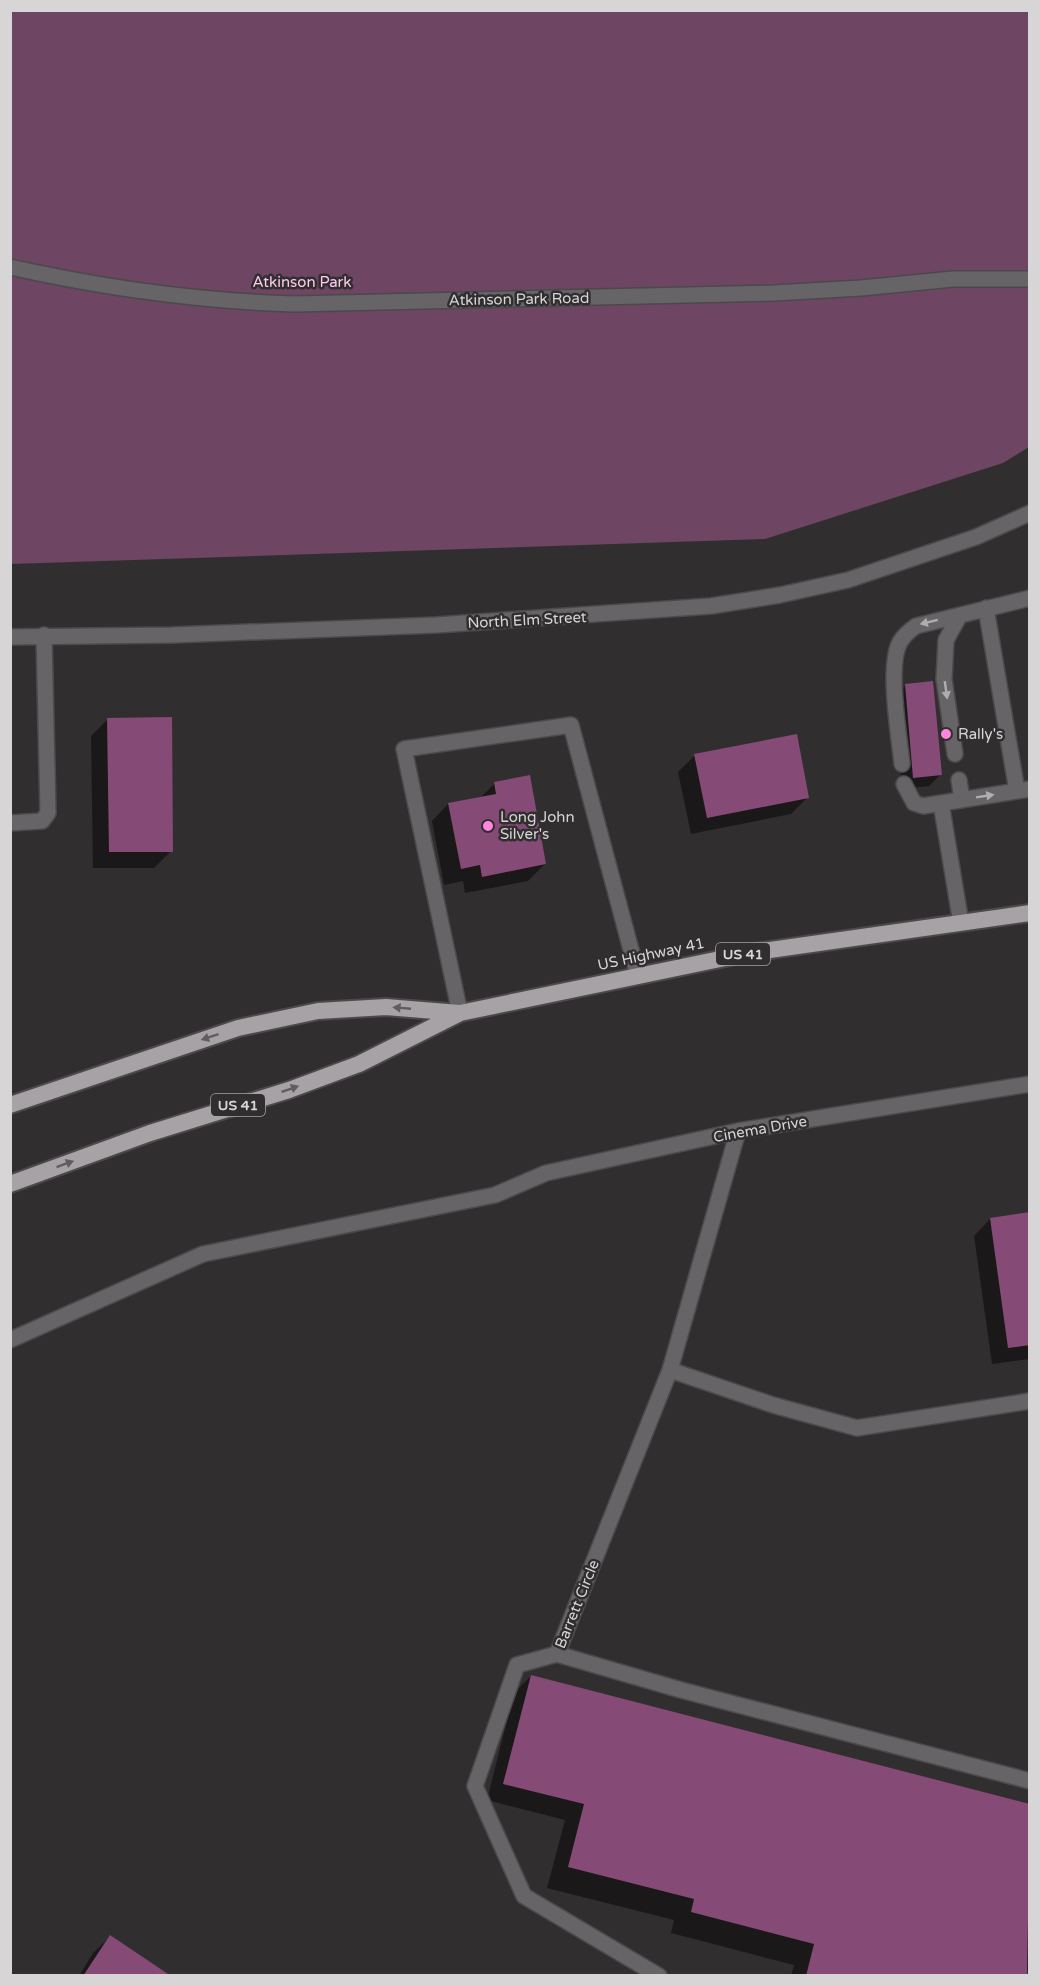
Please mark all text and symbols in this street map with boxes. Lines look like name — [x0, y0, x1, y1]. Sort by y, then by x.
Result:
park label: Atkinson Park — [252, 273, 352, 291]
street label: Atkinson Park Road — [449, 289, 589, 309]
street label: North Elm Street — [467, 608, 587, 632]
one-way arrow — [920, 618, 939, 628]
one-way arrow — [941, 681, 950, 700]
place label: Rally's — [958, 725, 1003, 743]
marker: Rally's — [939, 727, 953, 741]
one-way arrow — [976, 791, 995, 800]
place label: Long John Silver's — [500, 808, 575, 843]
marker: Long John Silver's — [481, 819, 495, 833]
street label: US Highway 41 — [596, 934, 706, 974]
road number: US 41 — [716, 943, 770, 965]
one-way arrow — [392, 1003, 411, 1013]
one-way arrow — [201, 1033, 219, 1042]
one-way arrow — [281, 1083, 299, 1093]
road number: US 41 — [211, 1094, 265, 1116]
street label: Cinema Drive — [712, 1112, 808, 1146]
one-way arrow — [56, 1158, 74, 1168]
street label: Barrett Circle — [551, 1557, 603, 1651]

